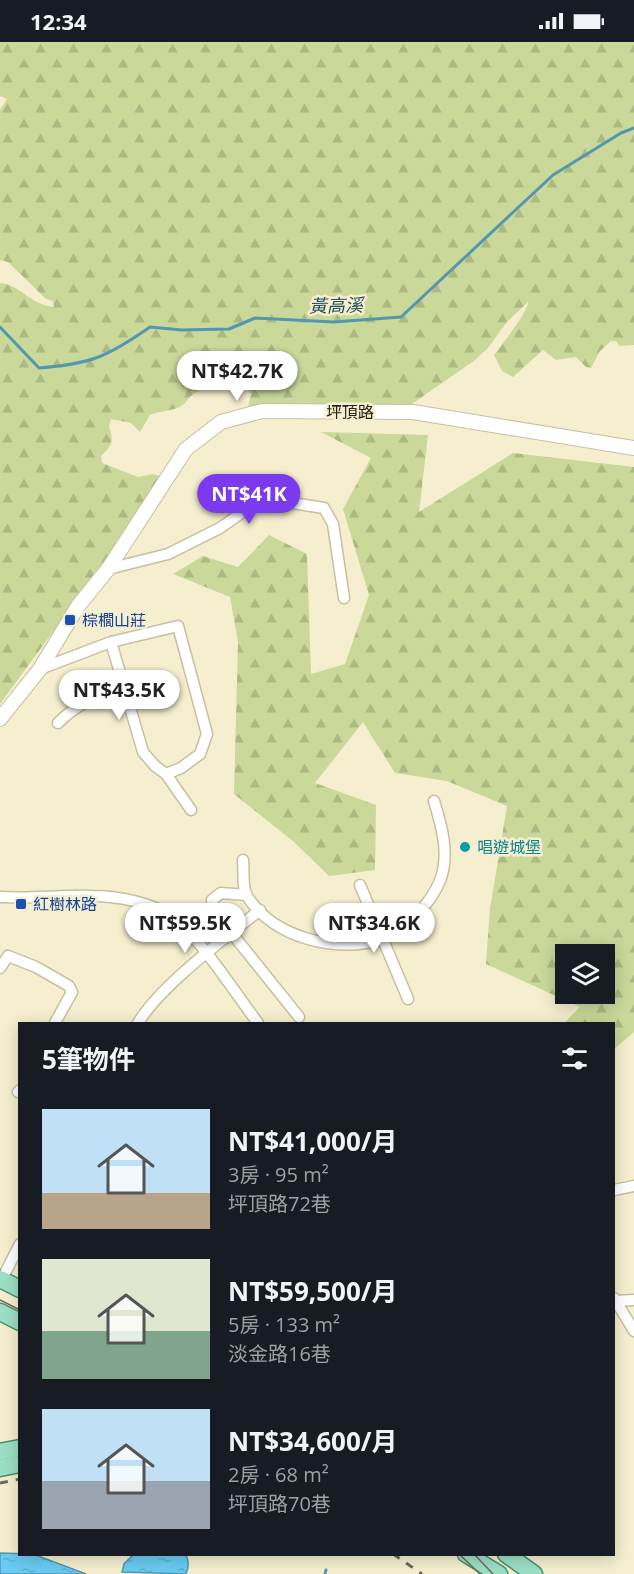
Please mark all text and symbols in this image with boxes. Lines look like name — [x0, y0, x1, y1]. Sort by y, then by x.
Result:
text: 12:34 — [30, 6, 87, 36]
water label: 黃高溪 — [309, 292, 366, 317]
pin: NT$42.7K — [175, 351, 299, 402]
text: NT$42.7K — [191, 357, 283, 384]
street label: 坪頂路 — [326, 401, 374, 423]
pin: NT$41K — [200, 474, 298, 525]
text: NT$41K — [211, 480, 287, 507]
place label: 棕櫚山莊 — [82, 609, 146, 631]
marker: 棕櫚山莊 — [63, 613, 77, 627]
pin: NT$43.5K — [57, 670, 181, 721]
text: NT$43.5K — [73, 676, 165, 703]
place label: 唱遊城堡 — [477, 836, 541, 858]
marker: 唱遊城堡 — [458, 840, 472, 854]
place label: 紅樹林路 — [33, 893, 97, 915]
marker: 紅樹林路 — [14, 897, 28, 911]
pin: NT$59.5K — [123, 903, 247, 954]
pin: NT$34.6K — [312, 903, 436, 954]
text: NT$59.5K — [139, 909, 231, 936]
text: NT$34.6K — [328, 909, 420, 936]
map controls — [555, 944, 615, 1004]
button: layers — [555, 944, 615, 1004]
text: 5筆物件 — [42, 1041, 135, 1077]
icon: filters — [558, 1042, 591, 1075]
text: NT$41,000/月 — [228, 1123, 398, 1159]
icon: home — [90, 1133, 162, 1205]
text: 3房 · 95 m² — [228, 1161, 329, 1188]
text: 坪頂路72巷 — [228, 1190, 331, 1217]
text: NT$59,500/月 — [228, 1273, 398, 1309]
icon: home — [90, 1283, 162, 1355]
text: 5房 · 133 m² — [228, 1311, 340, 1338]
text: 淡金路16巷 — [228, 1340, 331, 1367]
text: NT$34,600/月 — [228, 1423, 398, 1459]
icon: home — [90, 1433, 162, 1505]
text: 2房 · 68 m² — [228, 1461, 329, 1488]
text: 坪頂路70巷 — [228, 1490, 331, 1517]

